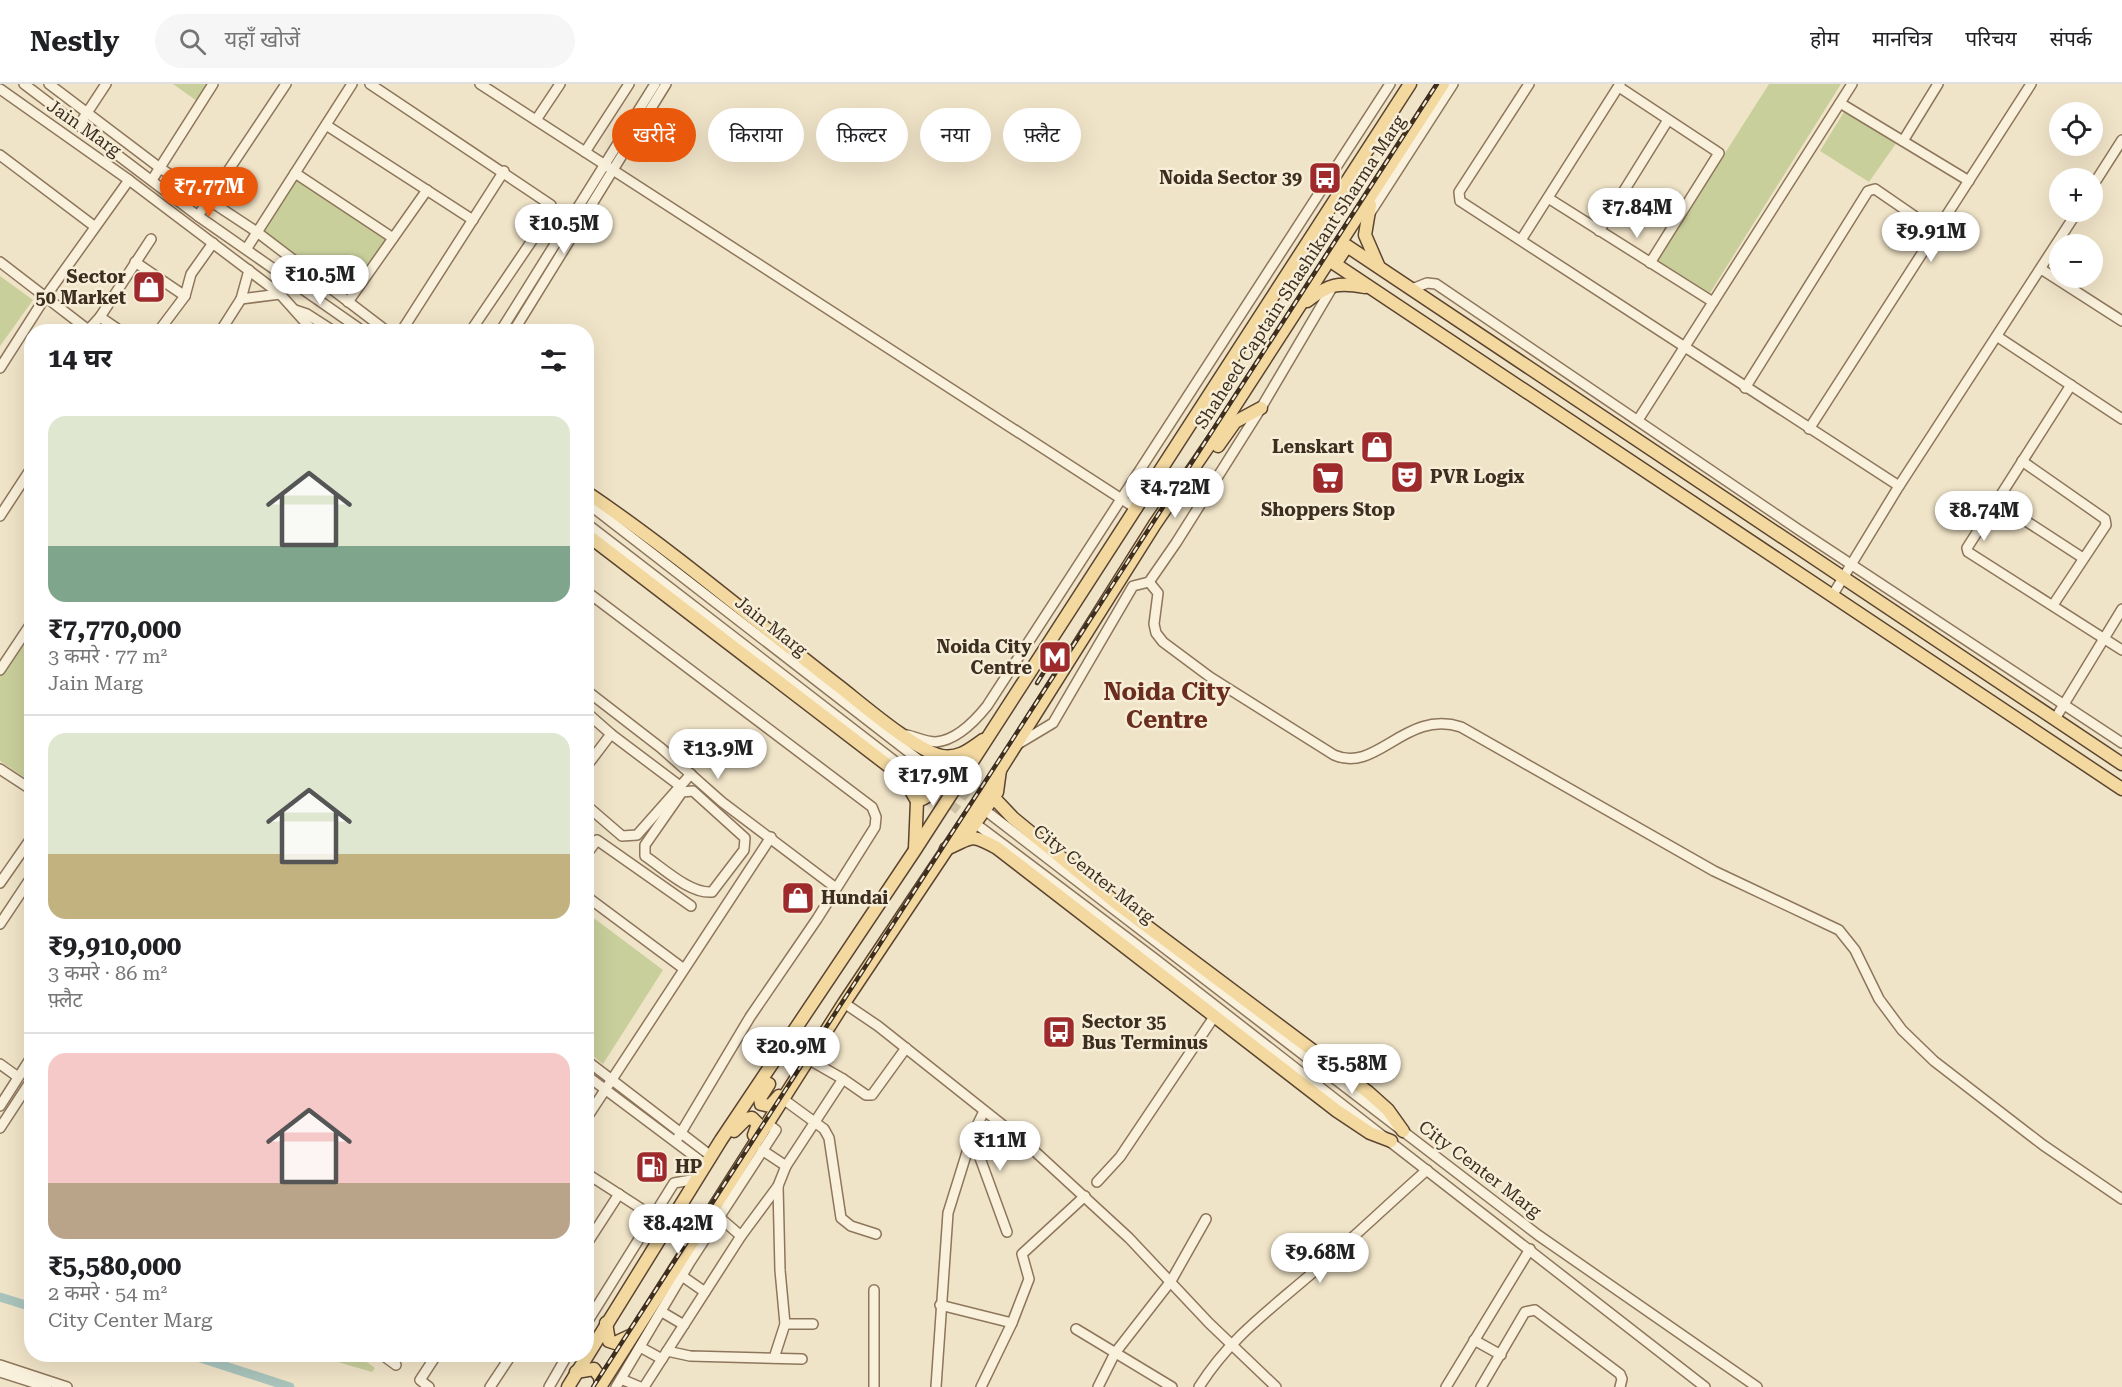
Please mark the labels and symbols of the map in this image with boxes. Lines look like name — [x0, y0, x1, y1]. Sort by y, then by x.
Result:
street label: Jain Marg — [43, 94, 126, 161]
street label: Shaheed Captain Shashikant Sharma Marg — [1190, 110, 1409, 432]
bus stop icon: Noida Sector 39 — [1307, 160, 1343, 196]
pin: ₹7.77M — [160, 167, 258, 218]
place label: Noida Sector 39 — [1159, 167, 1302, 188]
pin: ₹7.84M — [1588, 188, 1686, 239]
pin: ₹10.5M — [515, 204, 613, 255]
pin: ₹9.91M — [1882, 212, 1980, 263]
pin: ₹10.5M — [271, 255, 369, 306]
place label: Sector 50 Market — [36, 266, 126, 308]
shop icon: Sector 50 Market — [131, 269, 167, 305]
shop icon: Lenskart — [1359, 429, 1395, 465]
place label: Lenskart — [1272, 436, 1354, 457]
theatre icon: PVR Logix — [1389, 459, 1425, 495]
supermarket icon: Shoppers Stop — [1310, 460, 1346, 496]
place label: PVR Logix — [1430, 466, 1525, 487]
pin: ₹4.72M — [1126, 468, 1224, 519]
pin: ₹8.74M — [1935, 491, 2033, 542]
place label: Shoppers Stop — [1261, 499, 1395, 520]
street label: Jain Marg — [731, 591, 812, 661]
place label: Noida City Centre — [937, 636, 1032, 678]
metro station icon: Noida City Centre — [1037, 639, 1073, 675]
district label: Noida City Centre — [1103, 678, 1231, 734]
pin: ₹13.9M — [669, 729, 767, 780]
pin: ₹17.9M — [884, 756, 982, 807]
street label: City Center Marg — [1030, 820, 1160, 928]
shop icon: Hundai — [780, 880, 816, 916]
place label: Hundai — [821, 887, 888, 908]
place label: Sector 35 Bus Terminus — [1082, 1011, 1208, 1053]
bus stop icon: Sector 35 Bus Terminus — [1041, 1014, 1077, 1050]
pin: ₹20.9M — [742, 1027, 840, 1078]
pin: ₹5.58M — [1303, 1044, 1401, 1095]
street label: City Center Marg — [1415, 1116, 1546, 1222]
pin: ₹11M — [964, 1121, 1036, 1172]
fuel station icon: HP — [634, 1149, 670, 1185]
place label: HP — [675, 1156, 703, 1177]
pin: ₹8.42M — [629, 1204, 727, 1255]
pin: ₹9.68M — [1271, 1233, 1369, 1284]

